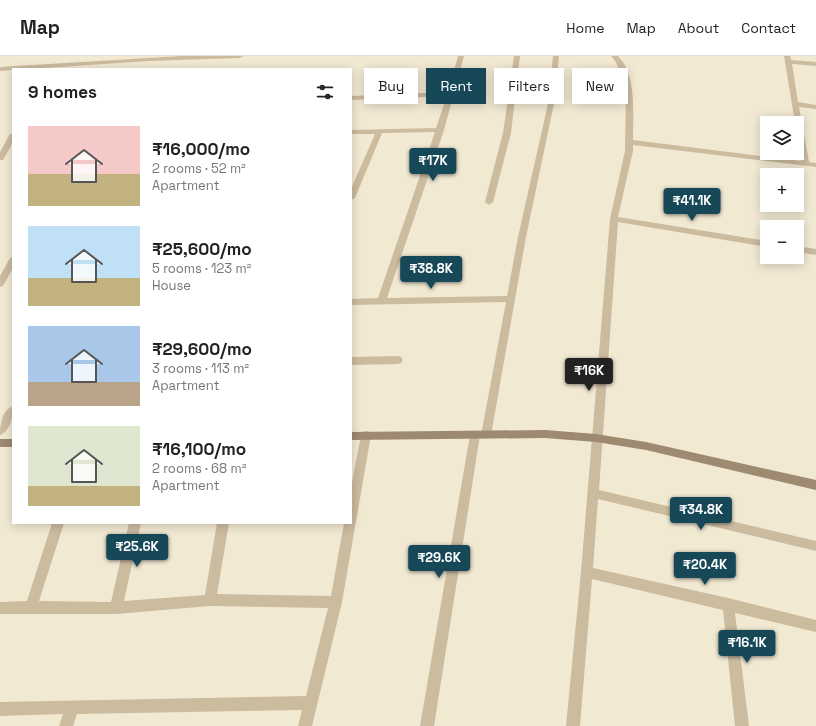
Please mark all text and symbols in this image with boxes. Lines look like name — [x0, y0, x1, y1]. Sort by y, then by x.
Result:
text: Map — [20, 15, 60, 40]
text: Home — [566, 19, 604, 37]
text: Map — [626, 19, 656, 37]
text: About — [678, 19, 719, 37]
text: Contact — [741, 19, 796, 37]
chip: Buy — [364, 68, 418, 104]
chip: Rent — [426, 68, 486, 104]
chip: Filters — [494, 68, 564, 104]
chip: New — [572, 68, 628, 104]
text: 9 homes — [28, 81, 97, 103]
icon: filters — [314, 81, 336, 103]
map controls — [760, 116, 804, 264]
button: layers — [760, 116, 804, 160]
text: ₹16,000/mo — [152, 138, 250, 160]
icon: home — [60, 142, 108, 190]
pin: ₹17K — [409, 148, 457, 182]
text: ₹17K — [418, 152, 448, 169]
text: 2 rooms · 52 m² — [152, 160, 246, 177]
button: + — [760, 168, 804, 212]
text: Apartment — [152, 177, 220, 194]
pin: ₹41.1K — [659, 188, 725, 222]
text: ₹41.1K — [673, 192, 711, 209]
button: − — [760, 220, 804, 264]
text: ₹25,600/mo — [152, 238, 252, 260]
icon: home — [60, 242, 108, 290]
pin: ₹38.8K — [398, 256, 464, 290]
text: 5 rooms · 123 m² — [152, 260, 251, 277]
text: ₹38.8K — [409, 260, 453, 277]
text: House — [152, 277, 191, 294]
text: ₹29,600/mo — [152, 338, 252, 360]
icon: home — [60, 342, 108, 390]
pin: ₹16K — [565, 358, 613, 392]
text: 3 rooms · 113 m² — [152, 360, 249, 377]
text: ₹16K — [574, 362, 604, 379]
text: Apartment — [152, 377, 220, 394]
text: ₹16,100/mo — [152, 438, 246, 460]
icon: home — [60, 442, 108, 490]
text: 2 rooms · 68 m² — [152, 460, 246, 477]
text: Apartment — [152, 477, 220, 494]
pin: ₹34.8K — [668, 497, 734, 531]
text: ₹34.8K — [679, 501, 723, 518]
pin: ₹25.6K — [104, 534, 170, 568]
text: ₹25.6K — [115, 538, 159, 555]
pin: ₹29.6K — [406, 545, 472, 579]
text: ₹29.6K — [417, 549, 461, 566]
pin: ₹20.4K — [672, 552, 738, 586]
text: ₹20.4K — [683, 556, 727, 573]
pin: ₹16.1K — [714, 630, 780, 664]
text: ₹16.1K — [727, 634, 767, 651]

